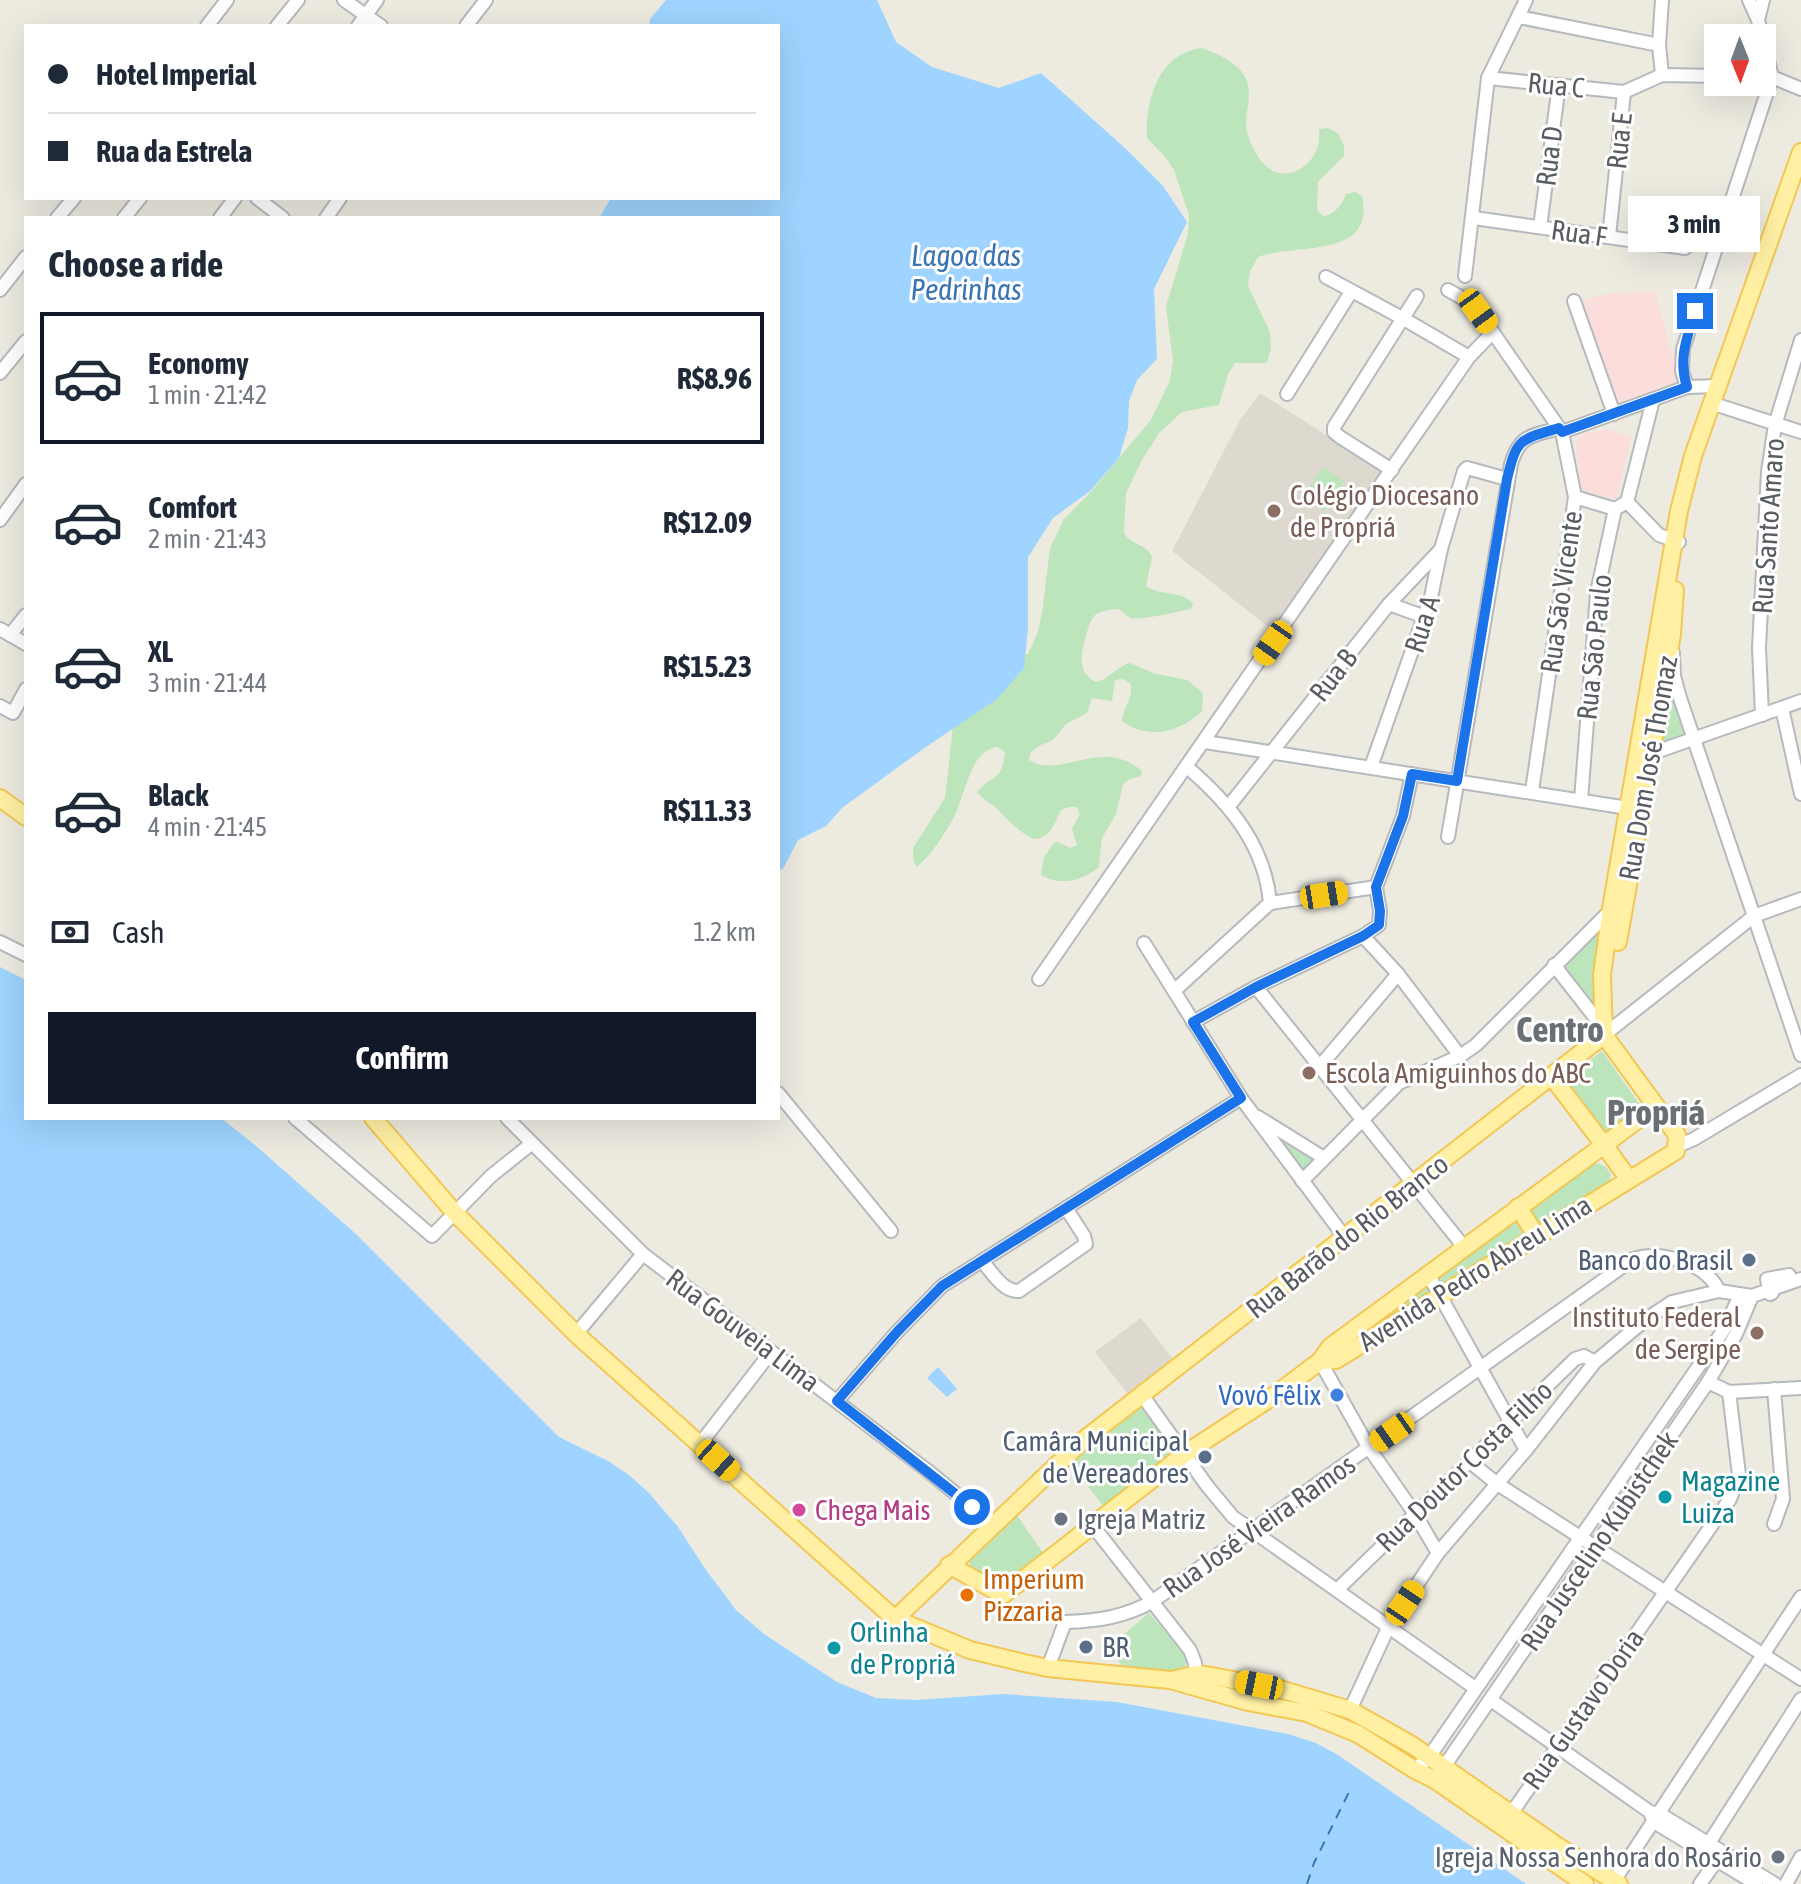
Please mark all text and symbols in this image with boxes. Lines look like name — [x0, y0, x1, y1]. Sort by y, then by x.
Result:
north arrow — [1704, 24, 1776, 96]
map controls — [1704, 24, 1776, 96]
text: Hotel Imperial — [96, 57, 256, 91]
street label: Rua C — [1526, 66, 1586, 104]
street label: Rua E — [1600, 111, 1638, 171]
street label: Rua D — [1529, 124, 1569, 188]
text: Rua da Estrela — [96, 134, 252, 168]
callout: 3 min — [1629, 195, 1761, 251]
text: 3 min — [1667, 209, 1721, 239]
street label: Rua F — [1549, 213, 1609, 253]
water label: Lagoa das Pedrinhas — [910, 238, 1022, 306]
text: Choose a ride — [48, 243, 223, 285]
car — [1454, 285, 1502, 337]
route end — [1677, 293, 1713, 329]
icon: car — [52, 342, 124, 414]
text: Economy — [148, 346, 249, 380]
text: R$8.96 — [677, 361, 752, 395]
text: 1 min · 21:42 — [148, 380, 267, 410]
street label: Rua Santo Amaro — [1746, 437, 1790, 615]
place label: Colégio Diocesano de Propriá — [1290, 479, 1479, 543]
icon: car — [52, 486, 124, 558]
text: Comfort — [148, 490, 237, 524]
marker: Colégio Diocesano de Propriá — [1265, 502, 1283, 520]
text: R$12.09 — [663, 505, 752, 539]
street label: Rua São Vicente — [1534, 509, 1588, 675]
text: 2 min · 21:43 — [148, 524, 267, 554]
street label: Rua São Paulo — [1570, 573, 1618, 721]
street label: Rua A — [1398, 591, 1446, 657]
car — [1249, 616, 1297, 670]
icon: car — [52, 630, 124, 702]
text: XL — [148, 634, 173, 668]
street label: Rua B — [1303, 642, 1363, 708]
text: R$15.23 — [663, 649, 752, 683]
street label: Rua Dom José Thomaz — [1612, 653, 1684, 883]
text: 3 min · 21:44 — [148, 668, 267, 698]
icon: car — [52, 774, 124, 846]
text: Black — [148, 778, 208, 812]
text: R$11.33 — [663, 793, 752, 827]
text: 4 min · 21:45 — [148, 812, 267, 842]
car — [1298, 879, 1350, 911]
icon: cash — [48, 910, 92, 954]
text: Cash — [112, 915, 165, 949]
text: 1.2 km — [693, 917, 756, 947]
district label: Centro — [1516, 1008, 1604, 1050]
button: Confirm — [48, 1012, 756, 1104]
place label: Escola Amiguinhos do ABC — [1325, 1057, 1591, 1089]
marker: Escola Amiguinhos do ABC — [1300, 1064, 1318, 1082]
district label: Propriá — [1607, 1091, 1705, 1133]
street label: Rua Barão do Rio Branco — [1240, 1147, 1454, 1325]
street label: Avenida Pedro Abreu Lima — [1353, 1188, 1597, 1358]
place label: Banco do Brasil — [1578, 1244, 1734, 1276]
marker: Banco do Brasil — [1740, 1251, 1758, 1269]
street label: Rua Gouveia Lima — [660, 1262, 826, 1398]
place label: Instituto Federal de Sergipe — [1572, 1301, 1742, 1365]
marker: Instituto Federal de Sergipe — [1748, 1324, 1766, 1342]
street label: Rua Doutor Costa Filho — [1369, 1374, 1559, 1558]
place label: Vovó Fêlix — [1218, 1379, 1321, 1411]
marker: Vovó Fêlix — [1328, 1386, 1346, 1404]
car — [1365, 1408, 1419, 1456]
place label: Camâra Municipal de Vereadores — [1003, 1425, 1190, 1489]
street label: Rua Juscelino Kubistchek — [1514, 1425, 1684, 1657]
car — [692, 1435, 744, 1485]
street label: Rua José Vieira Ramos — [1157, 1448, 1361, 1604]
marker: Camâra Municipal de Vereadores — [1196, 1448, 1214, 1466]
place label: Magazine Luiza — [1681, 1465, 1780, 1529]
marker: Magazine Luiza — [1656, 1488, 1674, 1506]
route start — [954, 1489, 990, 1525]
place label: Chega Mais — [815, 1494, 930, 1526]
marker: Chega Mais — [790, 1501, 808, 1519]
place label: Igreja Matriz — [1077, 1503, 1205, 1535]
marker: Igreja Matriz — [1052, 1510, 1070, 1528]
place label: Imperium Pizzaria — [983, 1563, 1085, 1627]
car — [1382, 1576, 1428, 1630]
marker: Imperium Pizzaria — [958, 1586, 976, 1604]
place label: Orlinha de Propriá — [850, 1616, 956, 1680]
street label: Rua Gustavo Doria — [1516, 1623, 1650, 1795]
place label: BR — [1102, 1631, 1129, 1663]
marker: BR — [1077, 1638, 1095, 1656]
marker: Orlinha de Propriá — [825, 1639, 843, 1657]
car — [1233, 1669, 1285, 1701]
place label: Igreja Nossa Senhora do Rosário — [1435, 1841, 1762, 1873]
marker: Igreja Nossa Senhora do Rosário — [1769, 1848, 1787, 1866]

